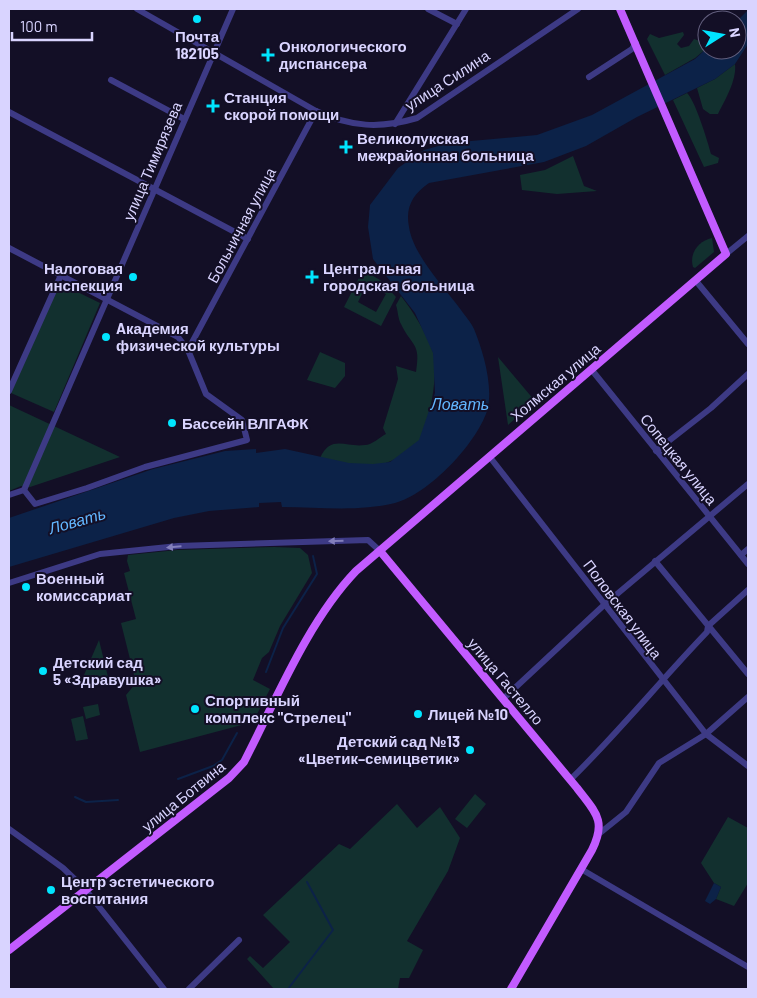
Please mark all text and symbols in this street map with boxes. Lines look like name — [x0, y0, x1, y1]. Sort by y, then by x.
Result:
scale bar — [12, 10, 92, 42]
north arrow — [697, 10, 747, 60]
marker: Почта 182105 — [191, 13, 203, 25]
text: 100 m — [20, 17, 58, 35]
text: N — [726, 26, 744, 39]
place label: Почта 182105 — [175, 27, 220, 62]
place label: Онкологического диспансера — [279, 37, 407, 72]
street label: улица Силина — [401, 46, 493, 114]
marker: Онкологического диспансера — [261, 48, 275, 62]
place label: Станция скорой помощи — [224, 88, 339, 123]
street label: улица Тимирязева — [119, 98, 185, 223]
marker: Станция скорой помощи — [206, 99, 220, 113]
place label: Великолукская межрайонная больница — [357, 129, 534, 164]
marker: Великолукская межрайонная больница — [339, 140, 353, 154]
street label: Больничная улица — [203, 164, 279, 286]
place label: Налоговая инспекция — [44, 259, 123, 294]
place label: Центральная городская больница — [323, 259, 475, 294]
marker: Центральная городская больница — [305, 270, 319, 284]
marker: Налоговая инспекция — [127, 271, 139, 283]
place label: Aкадемия физической культуры — [116, 319, 280, 354]
marker: Aкадемия физической культуры — [100, 331, 112, 343]
street label: Холмская улица — [506, 339, 604, 425]
water label: Ловать — [430, 394, 489, 413]
street label: Сопецкая улица — [637, 410, 722, 509]
place label: Бассейн ВЛГАФК — [182, 414, 309, 432]
marker: Бассейн ВЛГАФК — [166, 417, 178, 429]
water label: Ловать — [45, 503, 108, 537]
one-way arrow — [328, 537, 344, 545]
one-way arrow — [165, 543, 181, 551]
street label: Половская улица — [580, 556, 666, 662]
place label: Военный комиссариат — [36, 569, 132, 604]
marker: Военный комиссариат — [20, 581, 32, 593]
street label: улица Гастелло — [464, 634, 548, 728]
place label: Детский сад 5 «Здравушка» — [53, 653, 161, 688]
marker: Детский сад 5 «Здравушка» — [37, 665, 49, 677]
place label: Спортивный комплекс "Стрелец" — [205, 691, 352, 726]
marker: Спортивный комплекс "Стрелец" — [189, 703, 201, 715]
place label: Лицей №10 — [428, 705, 508, 723]
marker: Лицей №10 — [412, 708, 424, 720]
place label: Детский сад №13 «Цветик–семицветик» — [298, 732, 460, 767]
marker: Детский сад №13 «Цветик–семицветик» — [464, 744, 476, 756]
street label: улица Ботвина — [138, 757, 229, 835]
place label: Центр эстетического воспитания — [61, 872, 214, 907]
marker: Центр эстетического воспитания — [45, 884, 57, 896]

